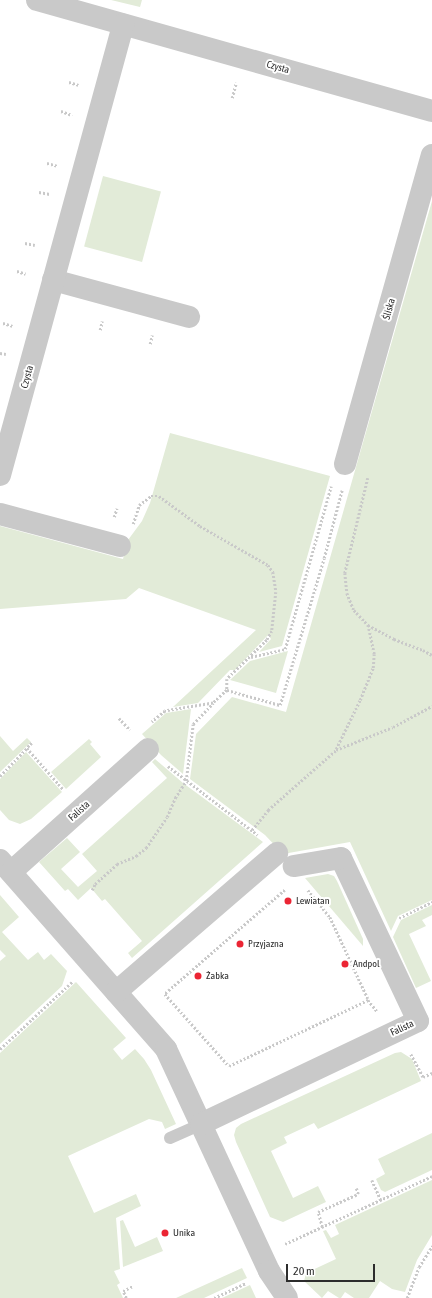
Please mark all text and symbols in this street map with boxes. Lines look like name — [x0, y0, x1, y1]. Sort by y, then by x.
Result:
street label: Czysta — [265, 58, 291, 76]
street label: Śliska — [380, 297, 398, 321]
street label: Czysta — [18, 364, 36, 390]
street label: Falista — [66, 798, 92, 824]
place label: Lewiatan — [296, 895, 330, 907]
marker: Lewiatan — [283, 896, 293, 906]
place label: Przyjazna — [248, 938, 284, 950]
marker: Przyjazna — [235, 939, 245, 949]
place label: Andpol — [353, 958, 380, 970]
marker: Andpol — [340, 959, 350, 969]
place label: Żabka — [206, 970, 229, 982]
marker: Żabka — [193, 971, 203, 981]
street label: Falista — [388, 1017, 416, 1039]
place label: Unika — [173, 1227, 195, 1239]
marker: Unika — [160, 1228, 170, 1238]
scale bar — [288, 1256, 377, 1282]
text: 20 m — [293, 1264, 315, 1278]

